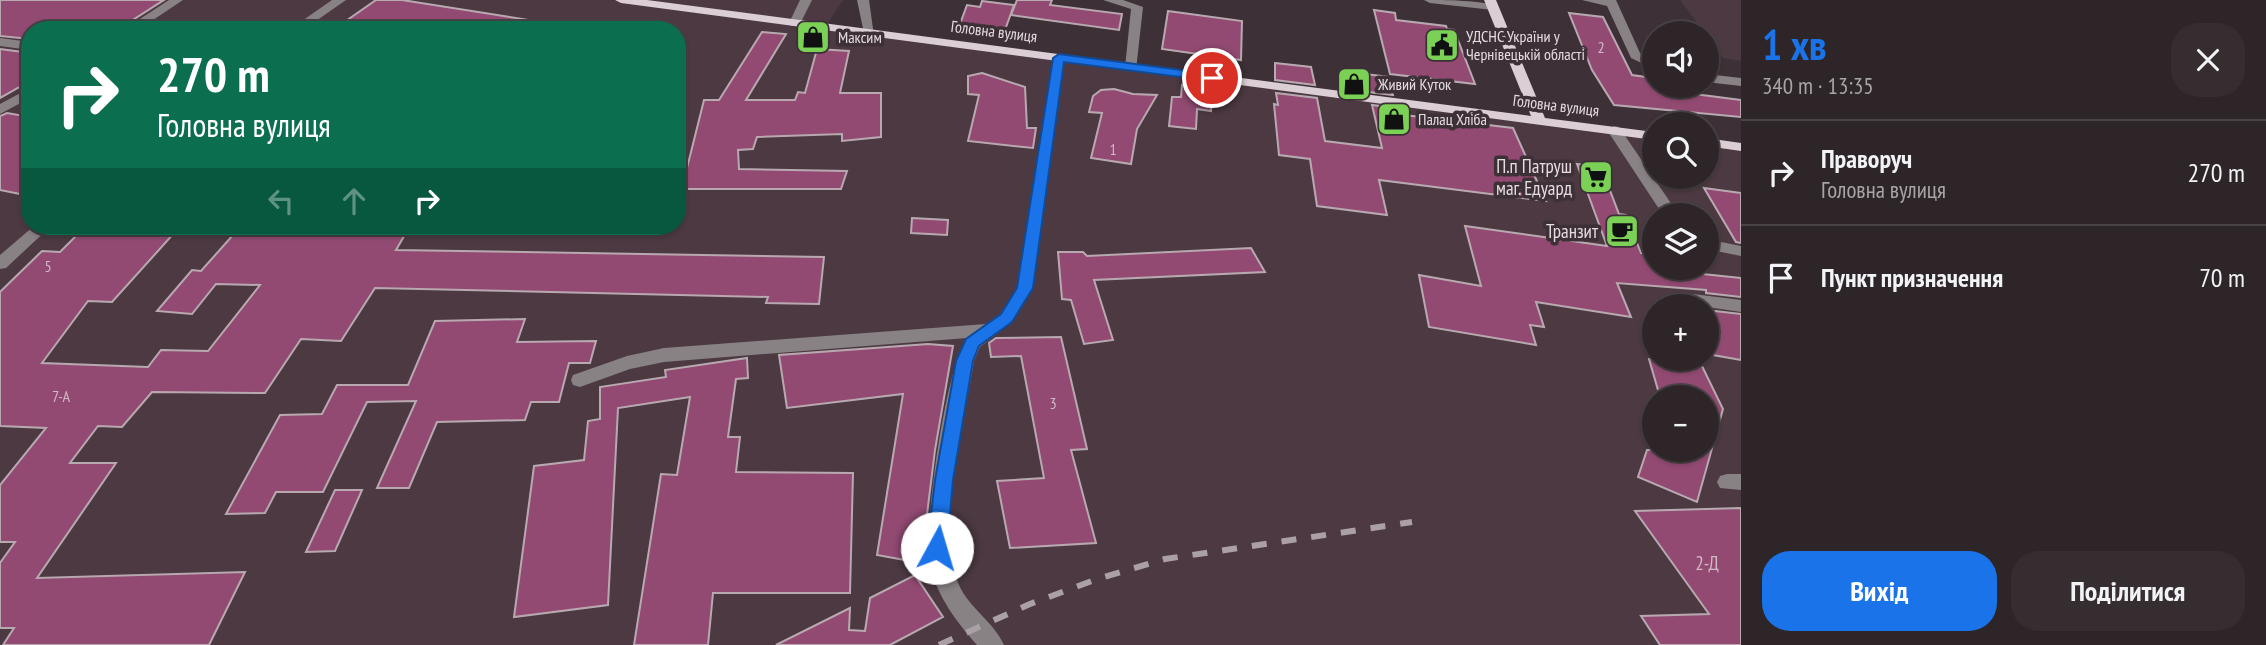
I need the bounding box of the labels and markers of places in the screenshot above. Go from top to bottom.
shop icon: Максим [794,18,832,56]
public building icon: УДСНС України у Чернівецькій області [1423,26,1461,64]
place label: УДСНС України у Чернівецькій області [1466,26,1585,64]
place label: Максим [838,27,882,47]
pin [1182,48,1242,108]
shop icon: Живий Куток [1335,65,1373,103]
place label: Живий Куток [1377,74,1452,94]
shop icon: Палац Хліба [1375,100,1413,138]
place label: Палац Хліба [1418,109,1487,129]
place label: П.п Патруш маг. Едуард [1496,154,1573,200]
supermarket icon: П.п Патруш маг. Едуард [1577,158,1615,196]
cafe icon: Транзит [1603,212,1641,250]
place label: Транзит [1546,219,1599,243]

